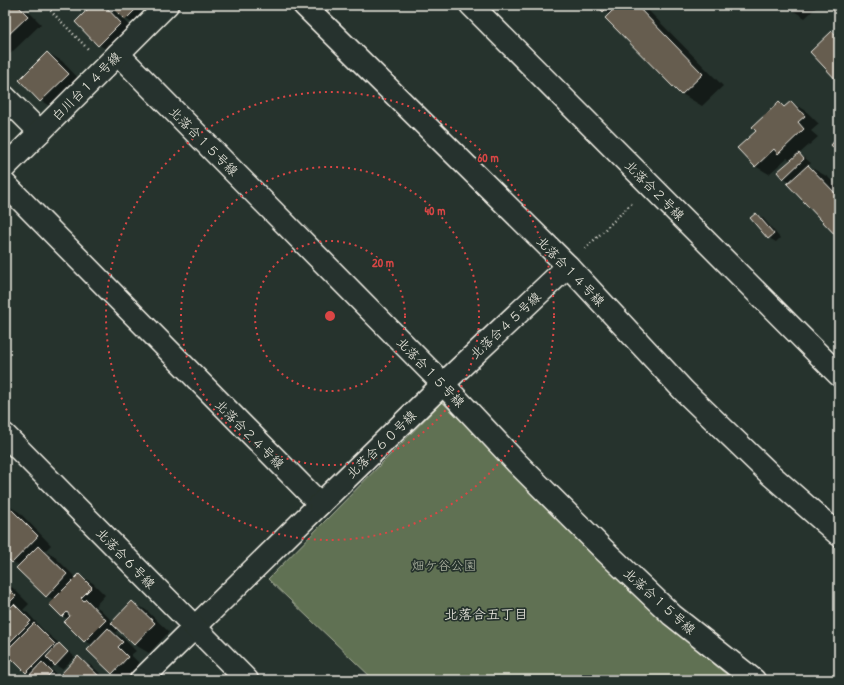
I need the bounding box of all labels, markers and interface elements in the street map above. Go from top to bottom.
street label: 白川台１４号線 [47,47,125,125]
street label: 北落合１５号線 [165,102,243,180]
text: 60 m [477,149,499,166]
street label: 北落合２号線 [621,156,690,225]
text: 40 m [425,202,445,219]
street label: 北落合１４号線 [533,232,610,311]
text: 20 m [372,254,394,271]
street label: 北落合４５号線 [466,287,545,363]
centre of rings [323,309,337,323]
street label: 北落合１５号線 [393,333,470,412]
street label: 北落合２４号線 [211,395,289,473]
street label: 北落合６０号線 [342,405,421,482]
street label: 北落合６号線 [92,524,160,593]
park label: 畑ケ谷公園 [411,556,477,574]
street label: 北落合１５号線 [620,564,701,639]
district label: 北落合五丁目 [444,604,528,623]

